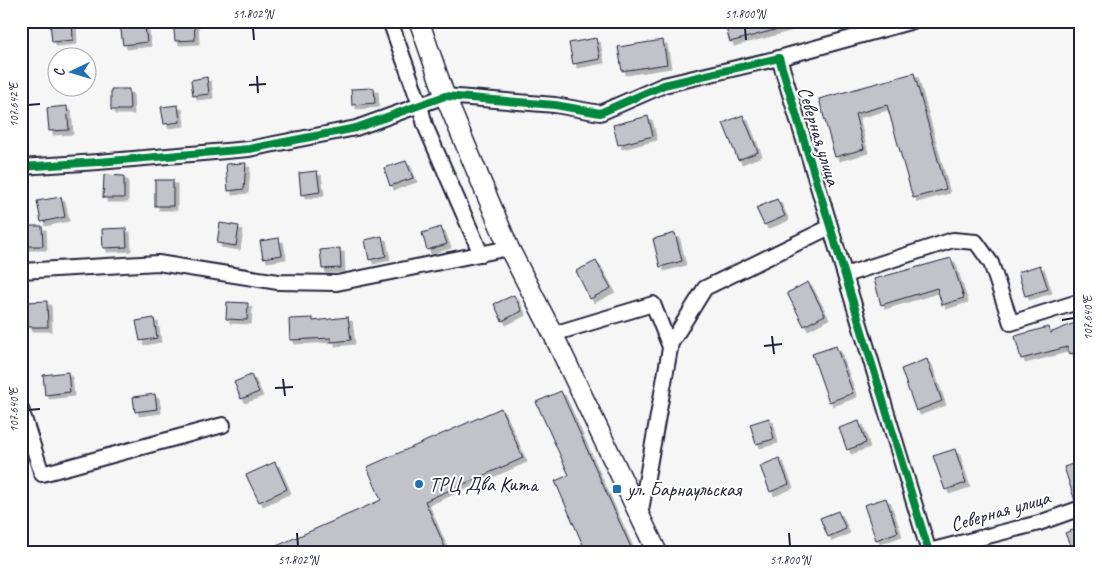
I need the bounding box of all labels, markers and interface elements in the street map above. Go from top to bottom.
text: 51.802°N [233,6,275,22]
text: 51.800°N [725,6,767,22]
north arrow [48,48,98,98]
text: С [51,67,68,77]
text: 107.642°E [6,81,22,127]
street label: Северная улица [792,83,846,190]
text: 107.640°E [1080,294,1096,340]
text: 107.640°E [6,386,22,432]
place label: ТРЦ Два Кита [429,472,539,497]
place label: ул. Барнаульская [626,477,743,502]
marker: ТРЦ Два Кита [413,478,425,490]
marker: ул. Барнаульская [611,483,623,495]
street label: Северная улица [947,485,1054,537]
text: 51.802°N [278,552,320,568]
text: 51.800°N [770,552,812,568]

